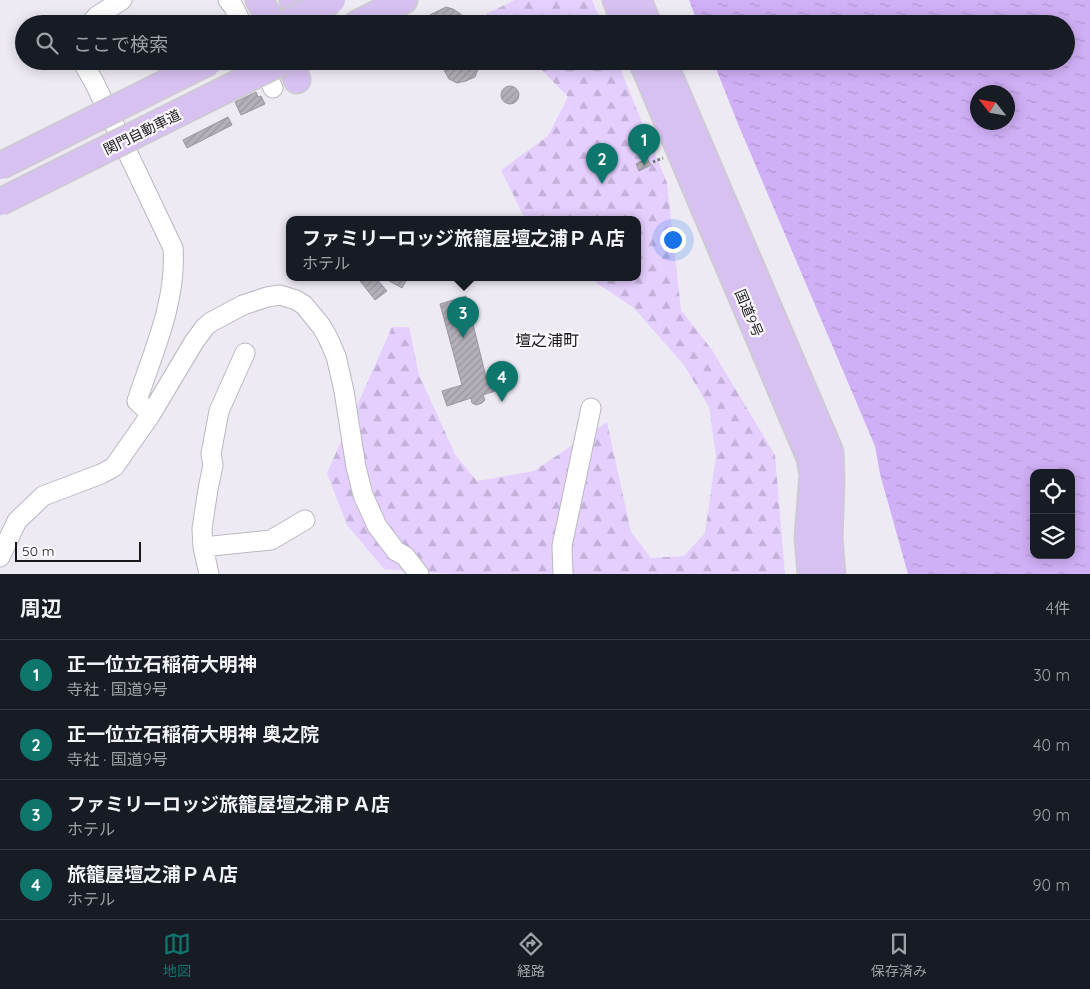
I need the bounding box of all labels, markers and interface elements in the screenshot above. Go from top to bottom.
search box [15,15,1075,70]
icon: search [33,29,61,57]
text: ここで検索 [73,32,168,56]
north arrow [970,85,1015,130]
street label: 関門自動車道 [100,105,184,159]
pin: 1 [628,124,660,165]
pin: 2 [586,143,618,184]
popup [286,216,641,281]
text: ファミリーロッジ旅籠屋壇之浦ＰＡ店 [302,226,625,250]
your location [660,227,686,253]
text: ホテル [302,253,350,273]
street label: 国道9号 [731,287,767,339]
pin: 3 [447,297,479,338]
district label: 壇之浦町 [515,330,579,350]
pin: 4 [486,361,518,402]
map controls [1030,469,1075,559]
button: locate [1030,469,1075,514]
button: layers [1030,514,1075,559]
scale bar [15,539,141,562]
text: 50 m [22,542,55,560]
text: 周辺 [20,595,62,621]
text: 4件 [1046,598,1070,618]
text: 正一位立石稲荷大明神 [67,652,257,676]
text: 1 [33,665,39,685]
text: 30 m [1033,665,1070,685]
text: 寺社 · 国道9号 [67,679,168,699]
text: 正一位立石稲荷大明神 奥之院 [67,722,319,746]
text: 2 [31,735,41,755]
text: 40 m [1033,735,1070,755]
text: 寺社 · 国道9号 [67,749,168,769]
text: ファミリーロッジ旅籠屋壇之浦ＰＡ店 [67,792,390,816]
text: 3 [32,805,40,825]
text: 90 m [1033,805,1070,825]
text: ホテル [67,819,115,839]
text: 旅籠屋壇之浦ＰＡ店 [67,862,238,886]
text: 4 [31,875,41,895]
text: 90 m [1033,875,1070,895]
text: ホテル [67,889,115,909]
tab: 地図 [163,930,191,980]
tab: 経路 [517,930,545,980]
tab: 保存済み [871,930,927,980]

